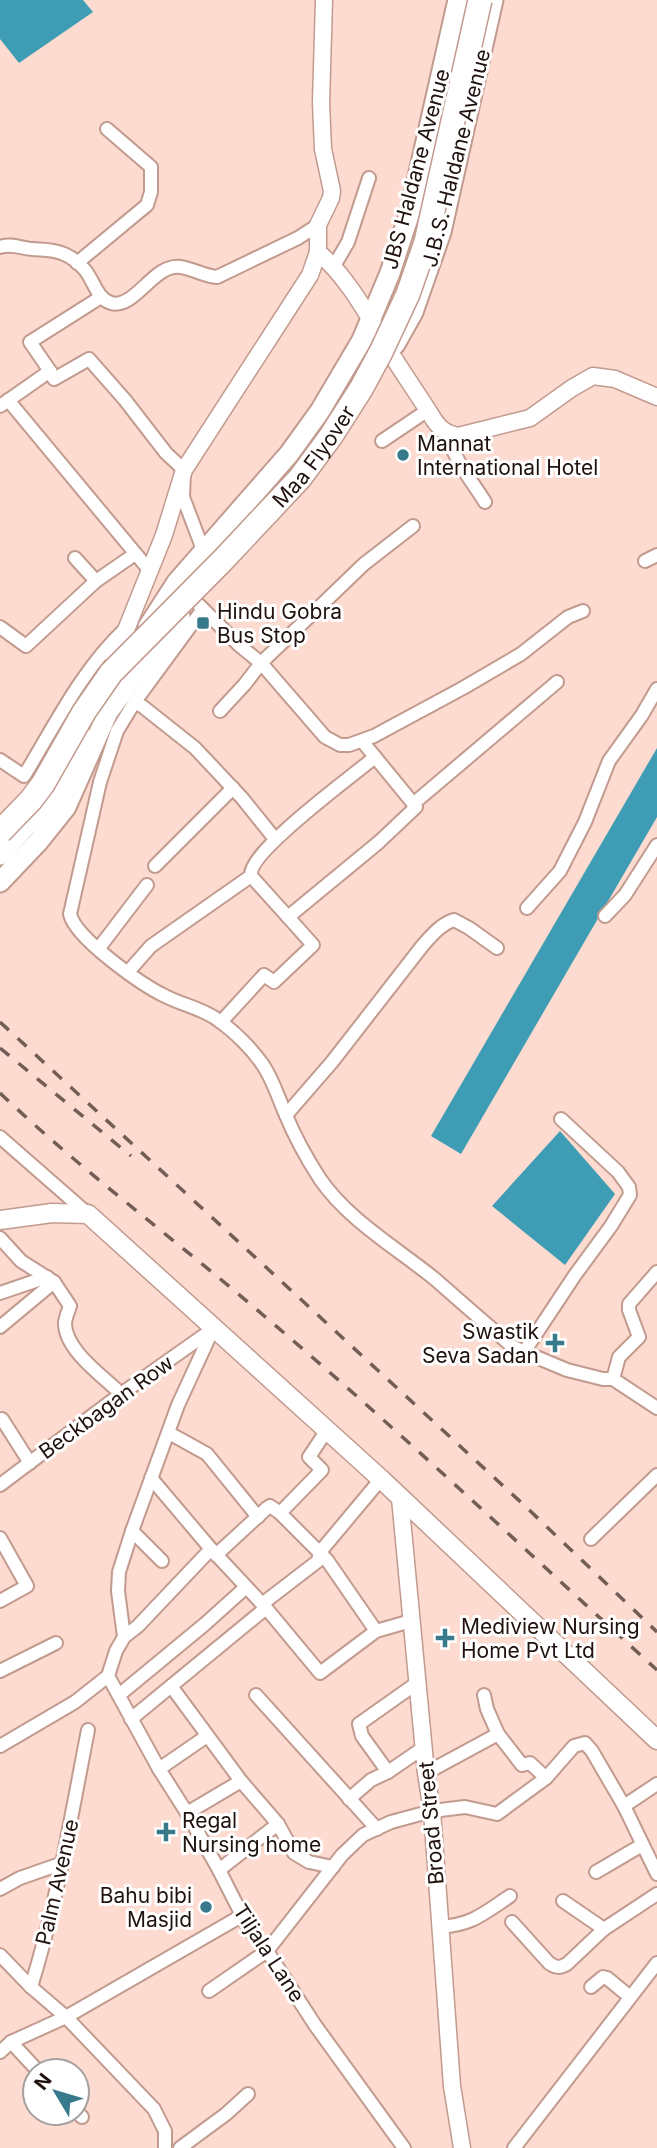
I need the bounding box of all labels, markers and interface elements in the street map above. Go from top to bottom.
street label: J.B.S. Haldane Avenue [417,46,495,270]
street label: JBS Haldane Avenue [377,66,455,272]
street label: Maa Flyover [267,401,360,512]
place label: Mannat International Hotel [417,431,598,480]
marker: Mannat International Hotel [395,447,411,463]
place label: Hindu Gobra Bus Stop [217,599,342,648]
marker: Hindu Gobra Bus Stop [195,615,211,631]
place label: Swastik Seva Sadan [422,1319,539,1368]
marker: Swastik Seva Sadan [545,1333,565,1353]
street label: Beckbagan Row [34,1350,178,1464]
place label: Mediview Nursing Home Pvt Ltd [461,1614,640,1663]
marker: Mediview Nursing Home Pvt Ltd [435,1628,455,1648]
street label: Broad Street [413,1760,449,1886]
place label: Regal Nursing home [182,1808,321,1857]
street label: Palm Avenue [30,1817,84,1947]
marker: Regal Nursing home [156,1822,176,1842]
place label: Bahu bibi Masjid [100,1883,192,1932]
marker: Bahu bibi Masjid [198,1899,214,1915]
street label: Tiljala Lane [228,1899,310,2007]
north arrow [21,2057,91,2127]
text: N [29,2069,57,2095]

